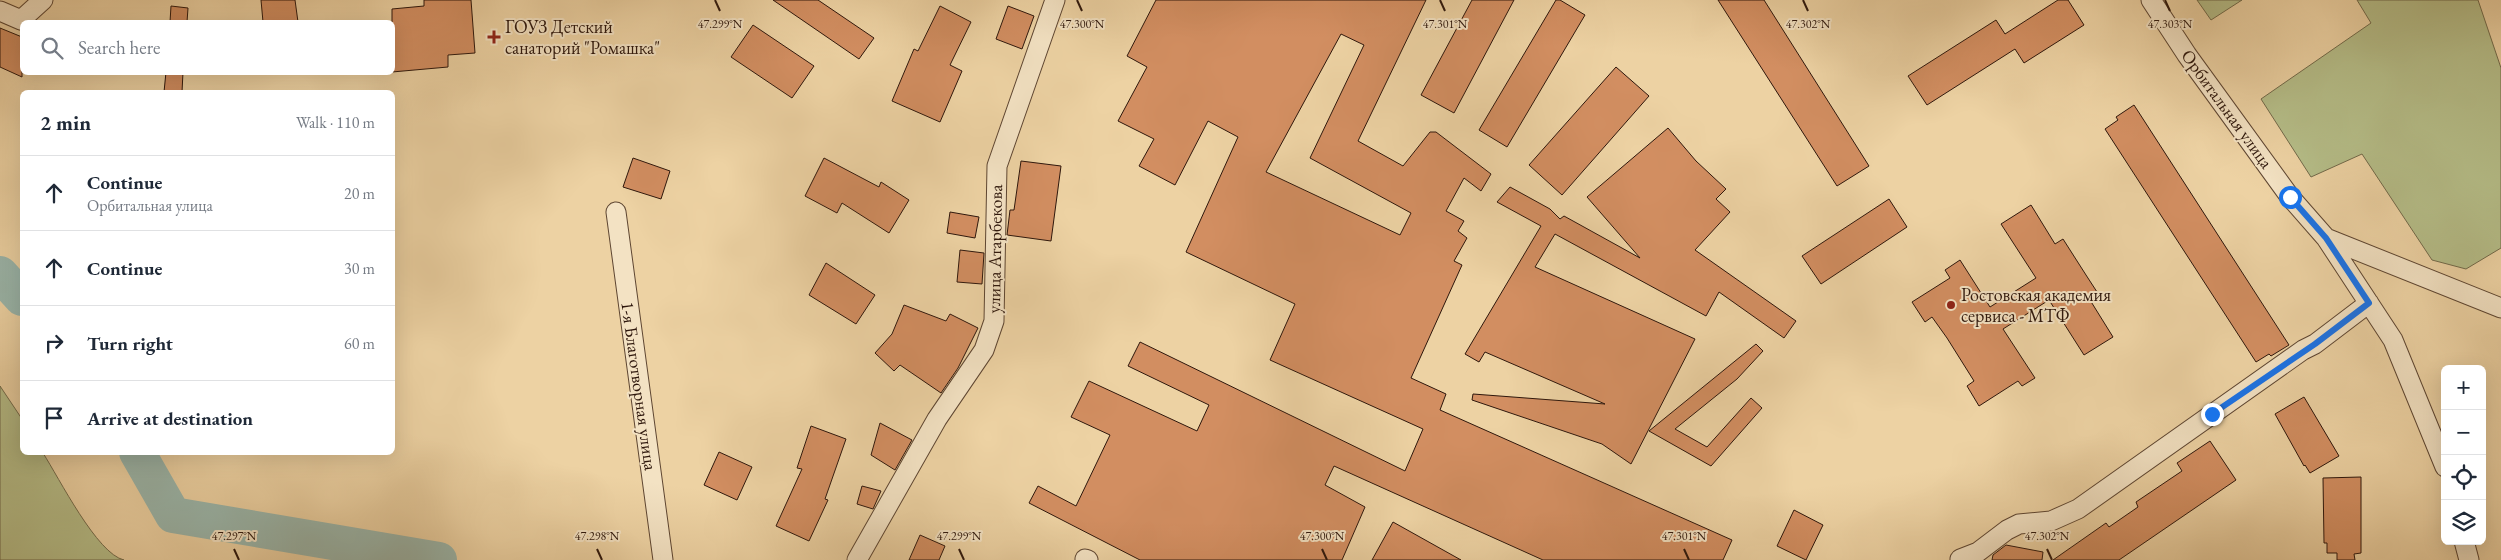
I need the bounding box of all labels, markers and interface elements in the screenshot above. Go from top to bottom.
place label: ГОУЗ Детский санаторий "Ромашка" [505,15,660,59]
text: 47.299°N [698,16,743,32]
text: 47.300°N [1060,16,1105,32]
text: 47.301°N [1423,16,1468,32]
text: 47.302°N [1786,16,1831,32]
text: 47.303°N [2148,16,2193,32]
search box [20,20,395,75]
marker: ГОУЗ Детский санаторий "Ромашка" [487,30,501,44]
icon: search [38,34,66,62]
text: Search here [78,35,160,60]
street label: Орбитальная улица [2176,45,2279,173]
text: 2 min [40,109,91,136]
text: Walk · 110 m [296,112,375,133]
text: Continue [87,170,162,195]
icon: ahead [40,179,68,207]
text: 20 m [344,183,375,204]
street label: улица Атарбекова [982,184,1007,314]
route start [2279,186,2302,209]
text: Орбитальная улица [87,195,213,216]
icon: ahead [40,254,68,282]
text: Continue [87,256,162,281]
text: 30 m [344,258,375,279]
place label: Ростовская академия сервиса - МТФ [1961,283,2111,327]
marker: Ростовская академия сервиса - МТФ [1945,299,1957,311]
street label: 1-я Благотворная улица [616,300,663,473]
icon: right [40,329,68,357]
text: Turn right [87,331,173,356]
text: 60 m [344,333,375,354]
map controls [2441,365,2486,545]
button: + [2441,365,2486,410]
route end [2201,403,2224,426]
icon: arrive [40,404,68,432]
text: Arrive at destination [87,406,253,431]
button: − [2441,410,2486,455]
button: locate [2441,455,2486,500]
button: layers [2441,500,2486,545]
text: 47.297°N [212,528,257,544]
text: 47.298°N [575,528,620,544]
text: 47.299°N [937,528,982,544]
text: 47.300°N [1300,528,1345,544]
text: 47.301°N [1662,528,1707,544]
text: 47.302°N [2025,528,2070,544]

